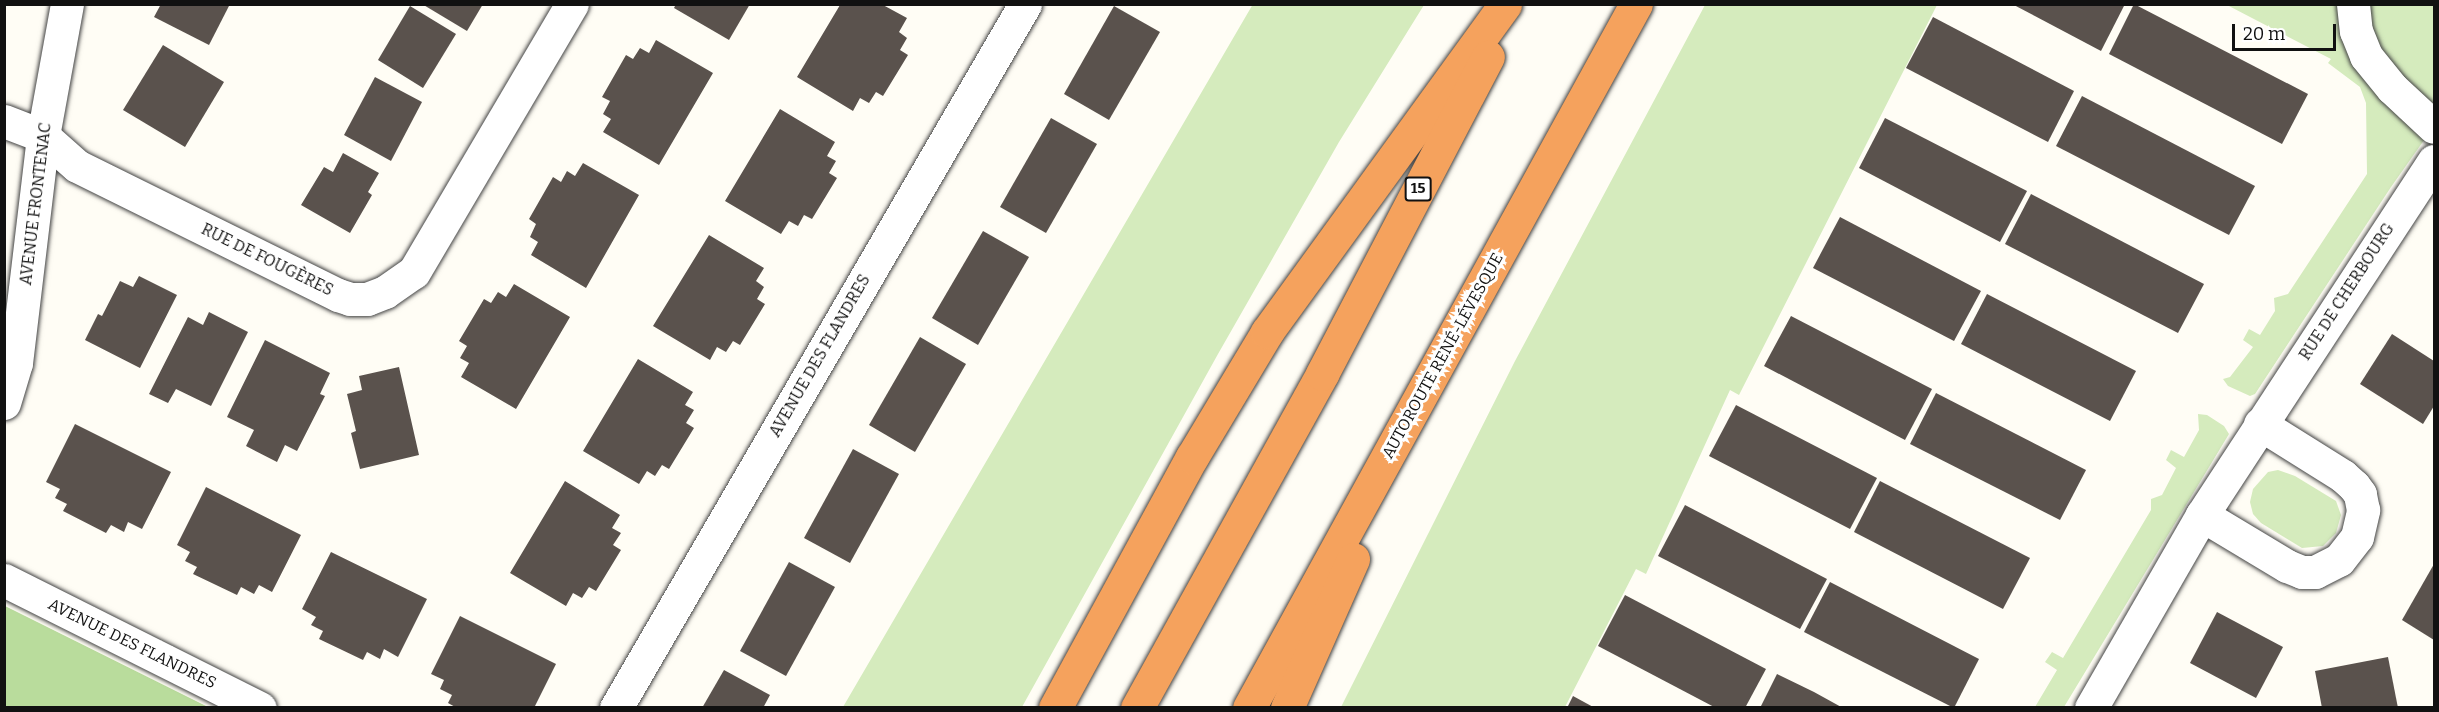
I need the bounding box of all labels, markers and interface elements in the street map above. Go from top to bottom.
scale bar [2235,12,2338,50]
text: 20 m [2243,23,2285,45]
street label: AVENUE FRONTENAC [17,122,55,286]
road number: 15 [1404,177,1432,201]
street label: RUE DE FOUGÈRES [198,220,336,300]
street label: RUE DE CHERBOURG [2296,220,2398,364]
street label: AUTOROUTE RENÉ-LÉVESQUE [1378,250,1508,462]
street label: AVENUE DES FLANDRES [766,271,874,441]
street label: AVENUE DES FLANDRES [45,595,219,693]

